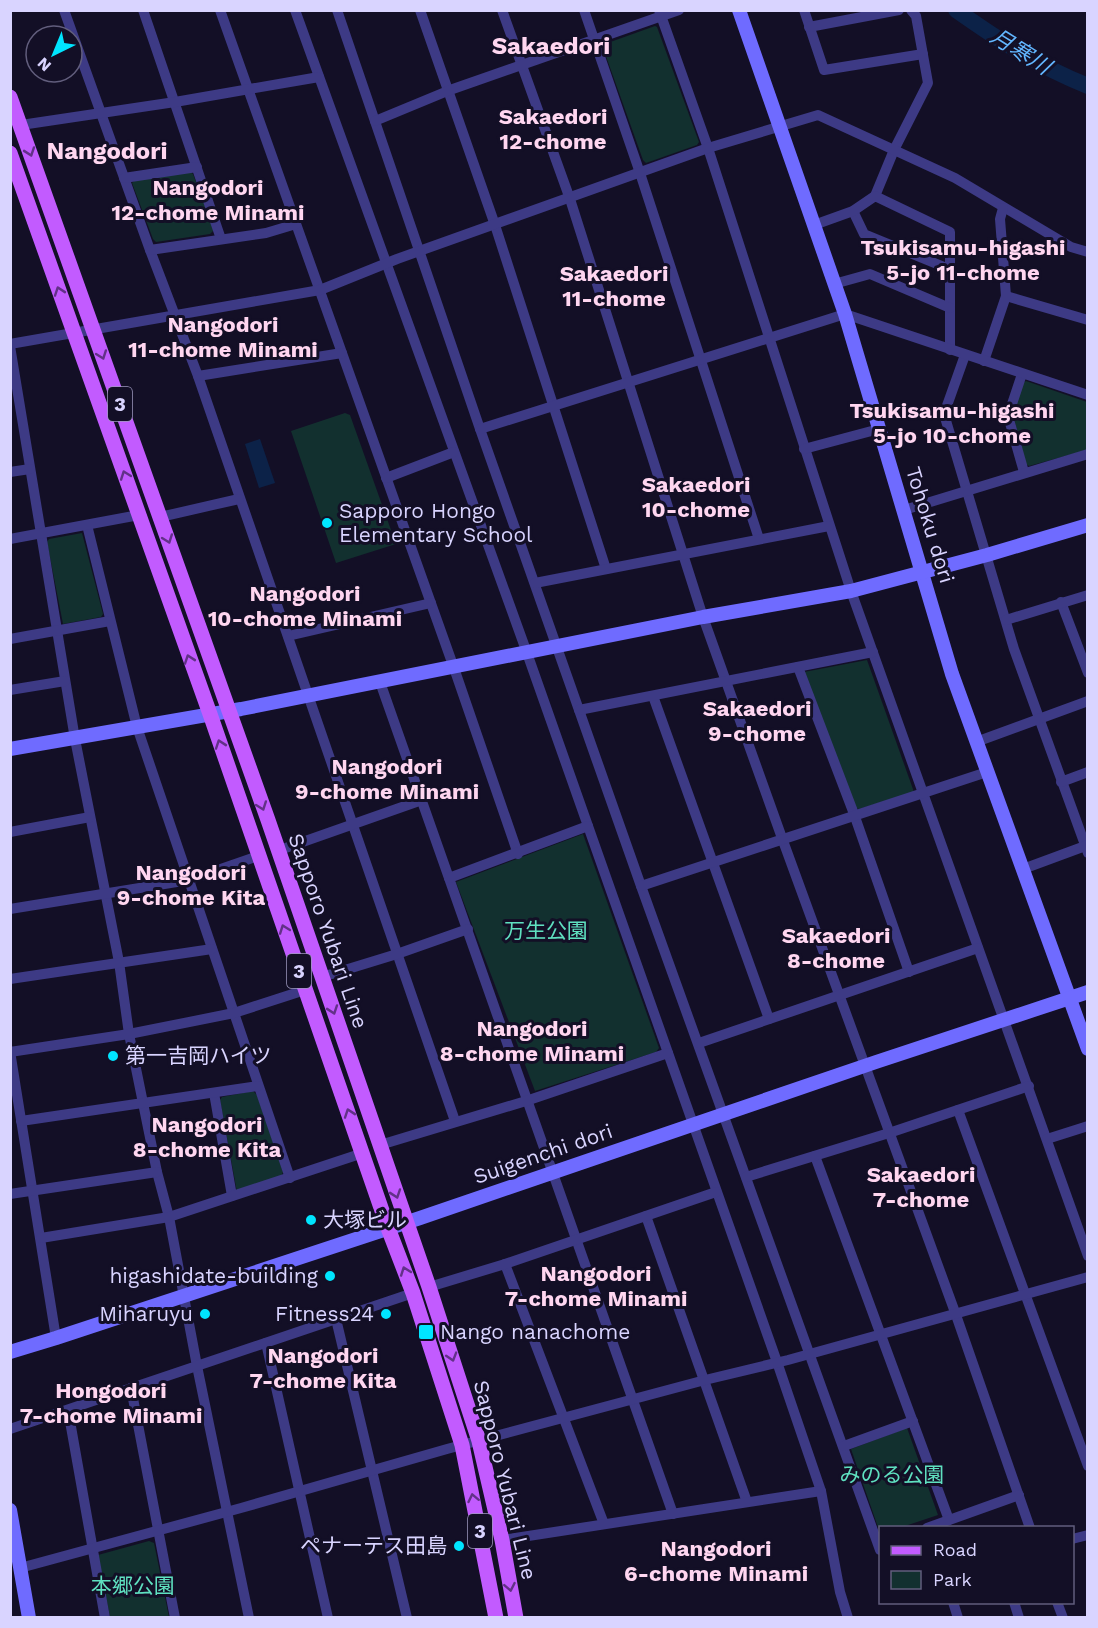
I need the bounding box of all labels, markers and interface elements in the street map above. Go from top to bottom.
water label: 月寒川 [986,23,1057,81]
north arrow [24,24,84,84]
district label: Sakaedori [492,32,610,60]
text: N [33,54,55,76]
district label: Sakaedori 12-chome [499,104,607,154]
district label: Nangodori [46,137,168,165]
one-way arrow [23,146,36,157]
district label: Nangodori 12-chome Minami [112,175,304,225]
district label: Tsukisamu-higashi 5-jo 11-chome [860,235,1066,285]
district label: Sakaedori 11-chome [560,261,668,311]
one-way arrow [53,286,66,297]
district label: Nangodori 11-chome Minami [128,312,318,362]
one-way arrow [95,349,108,360]
road number: 3 [108,387,132,421]
district label: Tsukisamu-higashi 5-jo 10-chome [849,398,1055,448]
street label: Tohoku dori [901,464,960,586]
one-way arrow [119,470,132,481]
district label: Sakaedori 10-chome [642,472,750,522]
place label: Sapporo Hongo Elementary School [339,498,533,547]
marker: Sapporo Hongo Elementary School [320,516,334,530]
one-way arrow [160,533,173,544]
district label: Nangodori 10-chome Minami [208,581,402,631]
one-way arrow [184,654,197,665]
district label: Sakaedori 9-chome [703,696,811,746]
one-way arrow [215,739,228,750]
district label: Nangodori 9-chome Minami [295,754,479,804]
one-way arrow [255,800,268,811]
street label: Sapporo Yubari Line [283,830,374,1032]
district label: Nangodori 9-chome Kita [117,860,265,910]
park label: 万生公園 [504,918,588,943]
district label: Sakaedori 8-chome [782,923,890,973]
one-way arrow [278,924,291,935]
road number: 3 [287,954,311,988]
one-way arrow [326,1004,339,1015]
district label: Nangodori 8-chome Minami [440,1016,624,1066]
place label: 第一吉岡ハイツ [125,1043,272,1068]
marker: 第一吉岡ハイツ [106,1049,120,1063]
one-way arrow [343,1108,356,1119]
district label: Nangodori 8-chome Kita [133,1112,282,1162]
street label: Suigenchi dori [470,1118,616,1189]
district label: Sakaedori 7-chome [867,1162,975,1212]
one-way arrow [389,1188,402,1199]
place label: 大塚ビル [323,1207,407,1232]
marker: 大塚ビル [304,1213,318,1227]
district label: Nangodori 7-chome Minami [505,1261,687,1311]
place label: higashidate-building [109,1263,319,1288]
one-way arrow [400,1267,412,1278]
marker: higashidate-building [323,1269,337,1283]
place label: Miharuyu [99,1301,193,1326]
place label: Fitness24 [275,1301,374,1326]
marker: Miharuyu [198,1307,212,1321]
marker: Fitness24 [379,1307,393,1321]
place label: Nango nanachome [440,1319,630,1344]
marker: Nango nanachome [417,1323,435,1341]
district label: Nangodori 7-chome Kita [250,1343,397,1393]
one-way arrow [445,1351,458,1362]
district label: Hongodori 7-chome Minami [20,1378,202,1428]
street label: Sapporo Yubari Line [469,1378,542,1582]
park label: みのる公園 [840,1462,945,1487]
one-way arrow [467,1493,480,1503]
road number: 3 [468,1514,492,1548]
legend [879,1526,1074,1604]
place label: ペナーテス田島 [300,1533,447,1558]
district label: Nangodori 6-chome Minami [624,1536,808,1586]
marker: ペナーテス田島 [452,1539,466,1553]
text: Road [933,1539,977,1560]
text: Park [933,1569,972,1590]
park label: 本郷公園 [91,1573,175,1598]
one-way arrow [503,1581,516,1591]

